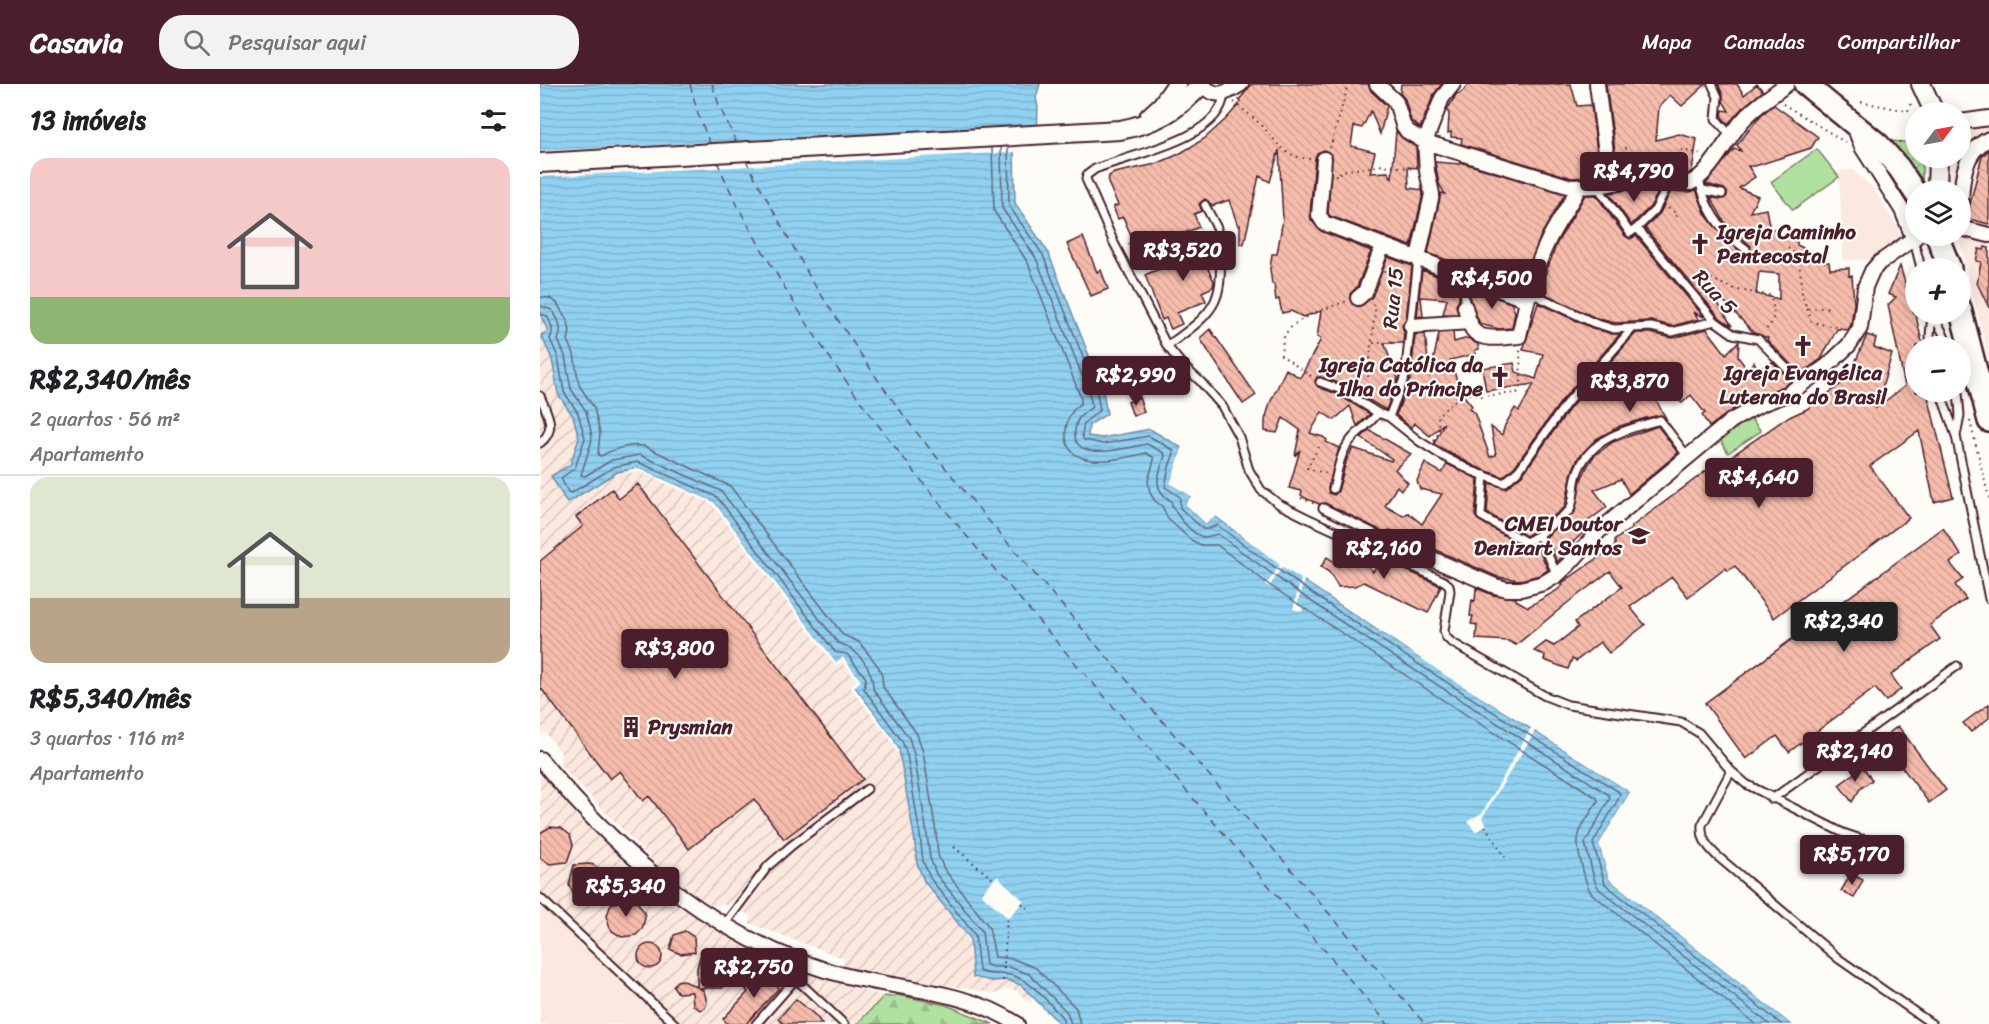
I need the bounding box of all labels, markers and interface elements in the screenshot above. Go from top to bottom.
search box [159,15,579,69]
text: Casavia [30,18,123,67]
text: Pesquisar aqui [228,23,366,62]
text: Mapa [1642,23,1691,61]
text: Camadas [1724,23,1805,61]
text: Compartilhar [1838,23,1959,61]
icon: search [180,26,213,59]
text: 13 imóveis [30,97,146,143]
north arrow [1905,102,1971,168]
map controls [1905,102,1971,402]
icon: filters [477,104,510,137]
pin: R$4,790 [1579,152,1689,203]
text: R$4,790 [1594,154,1674,189]
button: layers [1905,180,1971,246]
icon: home [216,197,324,305]
place label: Igreja Caminho Pentecostal [1716,213,1856,275]
pin: R$3,520 [1128,231,1238,282]
church icon: Igreja Caminho Pentecostal [1688,232,1712,256]
text: R$3,520 [1144,233,1222,268]
button: + [1905,258,1971,324]
pin: R$4,500 [1437,259,1547,310]
street label: Rua 5 [1683,260,1747,324]
text: R$4,500 [1452,261,1532,296]
street label: Rua 15 [1371,265,1415,331]
church icon: Igreja Evangélica Luterana do Brasil [1791,334,1815,358]
button: − [1905,336,1971,402]
place label: Igreja Católica da Ilha do Príncipe [1318,346,1483,408]
place label: Igreja Evangélica Luterana do Brasil [1719,354,1888,416]
text: R$2,340/mês [30,356,190,402]
pin: R$2,990 [1081,356,1191,407]
text: R$2,990 [1096,358,1176,393]
pin: R$3,870 [1575,362,1685,413]
text: R$3,870 [1591,364,1669,399]
church icon: Igreja Católica da Ilha do Príncipe [1488,365,1512,389]
text: 2 quartos · 56 m² [30,402,180,437]
text: Apartamento [30,437,144,472]
pin: R$4,640 [1704,458,1814,509]
text: R$4,640 [1719,460,1799,495]
place label: CMEI Doutor Denizart Santos [1474,505,1624,567]
icon: home [216,516,324,624]
school or university icon: CMEI Doutor Denizart Santos [1627,524,1651,548]
pin: R$2,160 [1329,529,1439,580]
text: R$2,160 [1346,531,1422,566]
pin: R$2,340 [1789,602,1899,653]
text: R$2,340 [1805,604,1883,639]
pin: R$3,800 [620,629,730,680]
text: R$3,800 [635,631,715,666]
text: R$5,340/mês [30,675,191,721]
place label: Prysmian [648,708,733,746]
building icon: Prysmian [619,715,643,739]
text: 3 quartos · 116 m² [30,721,185,756]
pin: R$2,140 [1800,732,1910,783]
text: R$2,140 [1817,734,1893,769]
text: Apartamento [30,756,144,791]
pin: R$5,170 [1797,835,1907,886]
text: R$5,170 [1814,837,1890,872]
pin: R$5,340 [571,867,681,918]
text: R$5,340 [586,869,666,904]
pin: R$2,750 [699,948,809,999]
text: R$2,750 [715,950,793,985]

